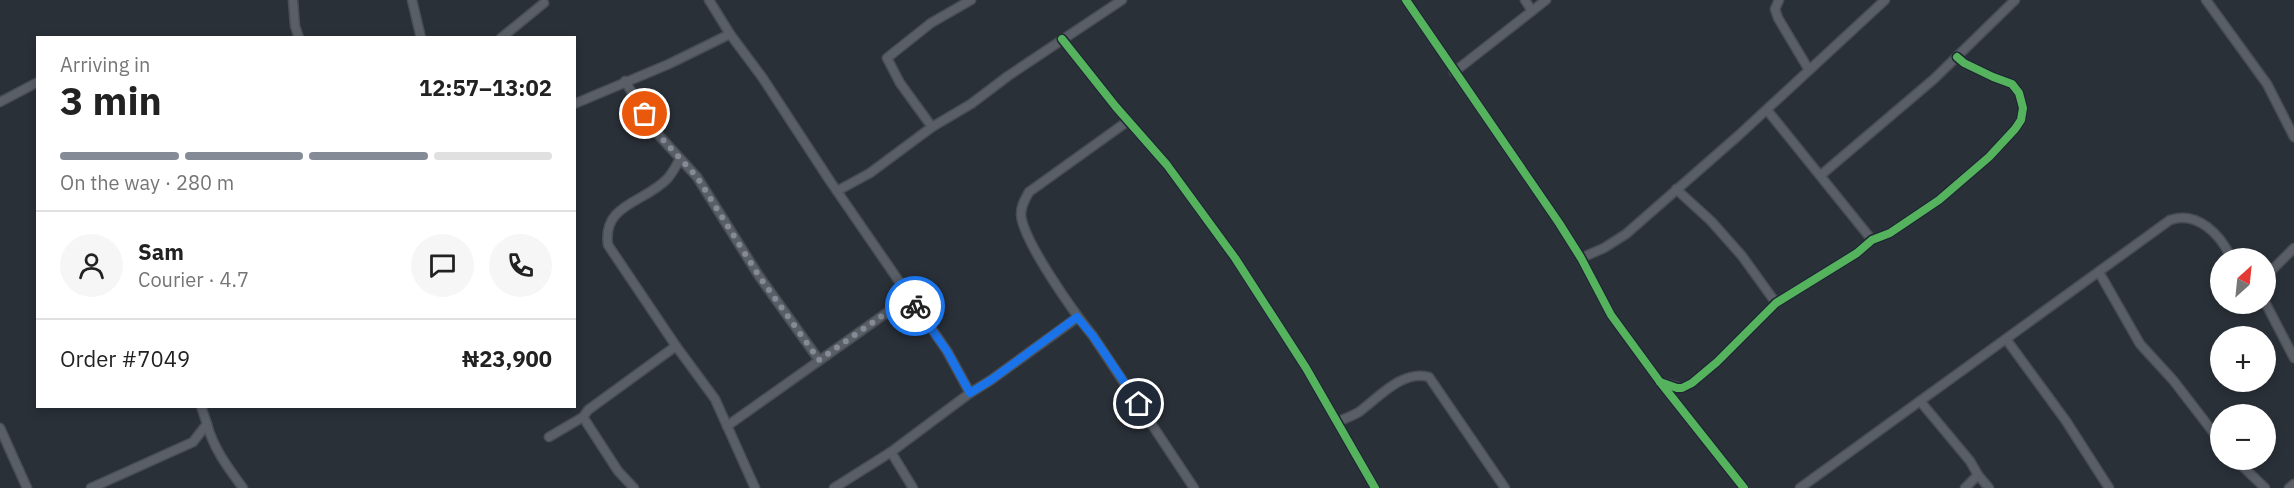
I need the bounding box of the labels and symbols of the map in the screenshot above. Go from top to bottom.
pin [619,88,670,139]
north arrow [2210,248,2276,314]
courier [885,276,945,336]
pin [1113,378,1164,429]

